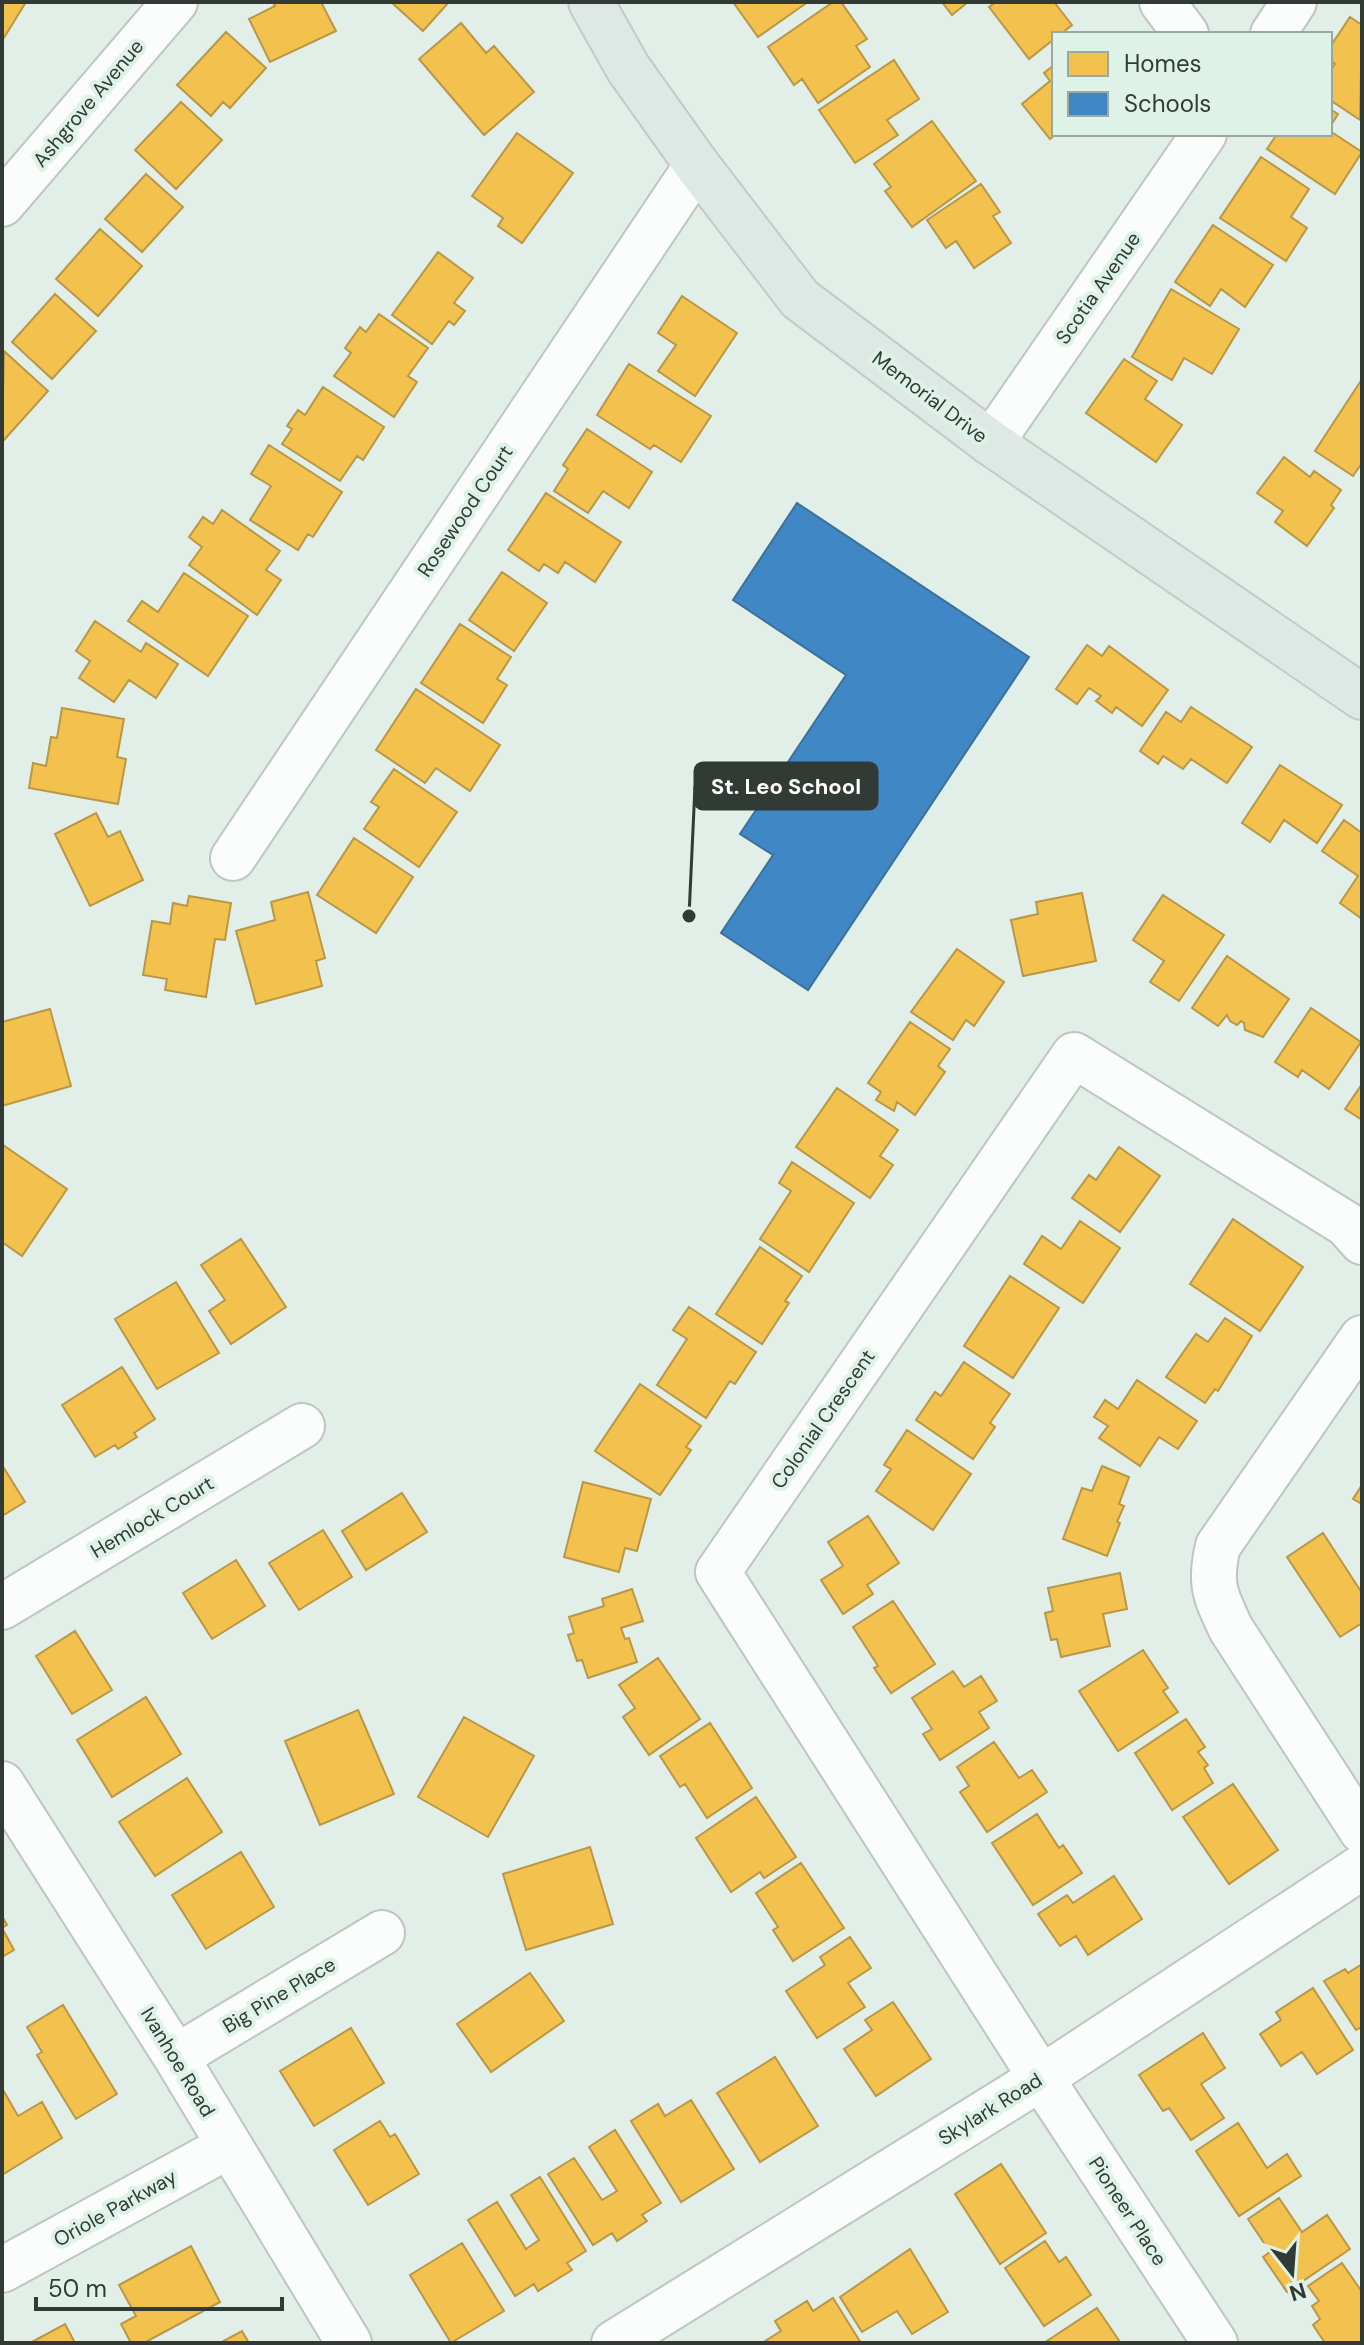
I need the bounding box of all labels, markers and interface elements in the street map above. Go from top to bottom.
legend [1052,32,1332,136]
street label: Ashgrove Avenue [27,34,149,172]
text: Homes [1124,48,1202,79]
text: Schools [1124,88,1211,119]
street label: Scotia Avenue [1050,227,1146,349]
street label: Memorial Drive [867,345,993,449]
street label: Rosewood Court [411,440,519,582]
callout: St. Leo School [695,763,877,809]
text: St. Leo School [711,772,861,801]
street label: Colonial Crescent [765,1344,881,1494]
street label: Hemlock Court [86,1470,218,1564]
street label: Big Pine Place [218,1951,340,2039]
street label: Ivanhoe Road [135,2002,221,2122]
street label: Skylark Road [933,2067,1047,2151]
street label: Pioneer Place [1083,2152,1173,2270]
street label: Oriole Parkway [49,2163,181,2253]
north arrow [1252,2233,1332,2313]
scale bar [36,2261,282,2311]
text: 50 m [48,2273,107,2304]
text: N [1286,2275,1310,2308]

